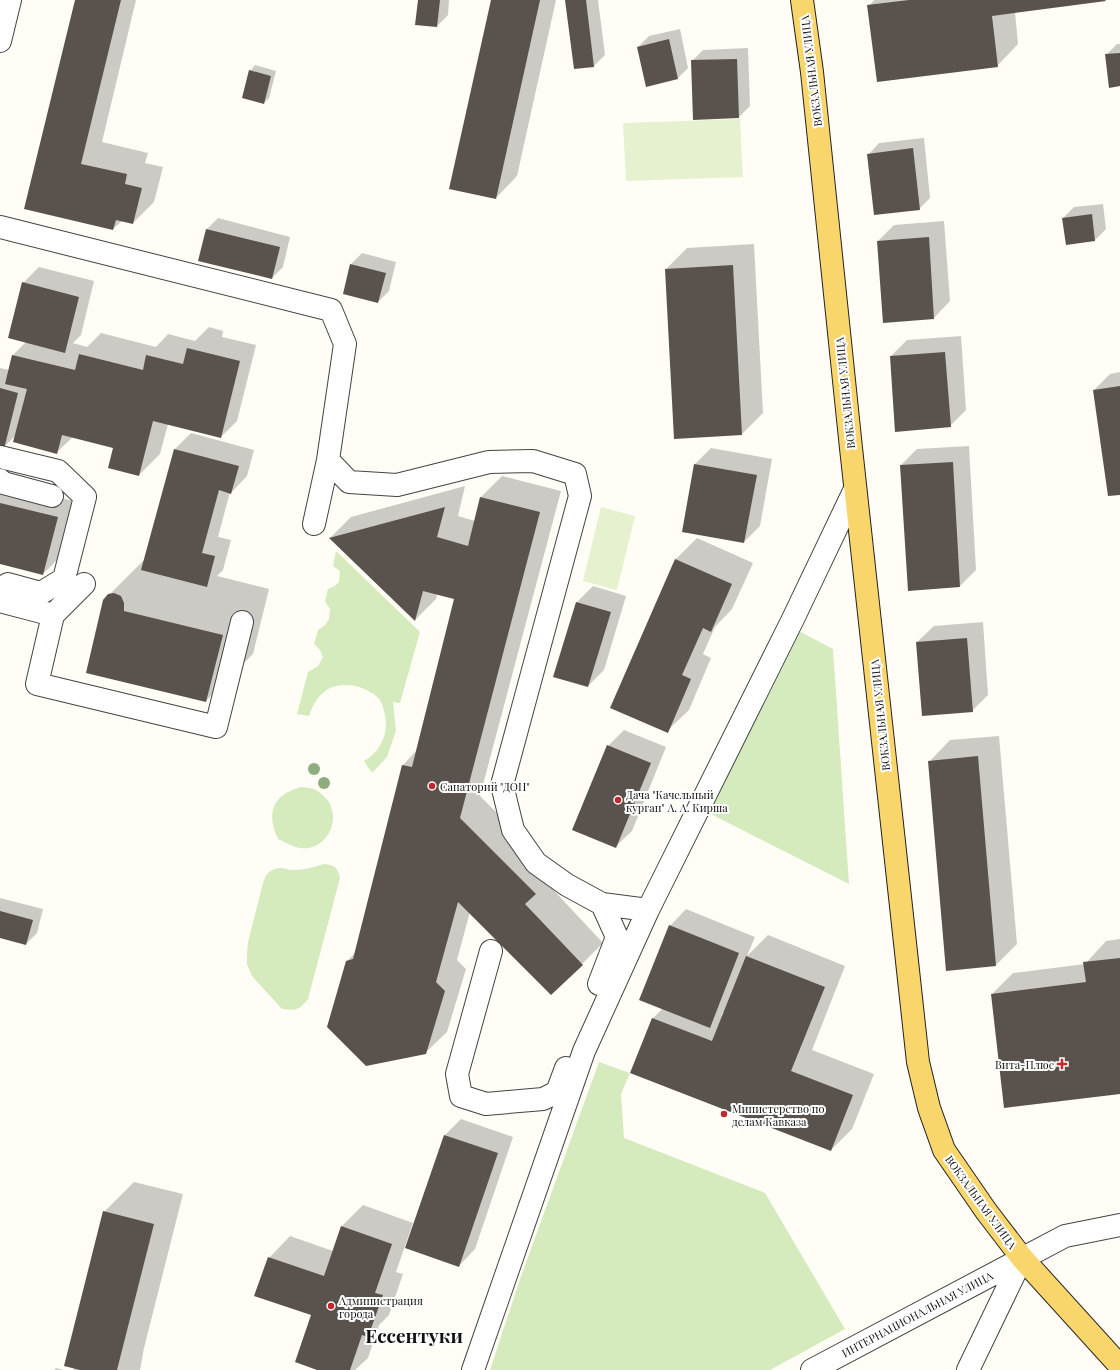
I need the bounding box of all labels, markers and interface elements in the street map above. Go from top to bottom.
street label: ВОКЗАЛЬНАЯ УЛИЦА [797,14,825,128]
street label: ВОКЗАЛЬНАЯ УЛИЦА [832,336,858,450]
street label: ВОКЗАЛЬНАЯ УЛИЦА [867,658,893,772]
place label: Санаторий "ДОН" [440,779,530,794]
marker: Санаторий "ДОН" [427,781,437,791]
place label: Дача "Качельный курган" А. А. Кирша [626,787,728,815]
marker: Дача "Качельный курган" А. А. Кирша [613,795,623,805]
place label: Вита-Плюс [995,1057,1054,1072]
marker: Вита-Плюс [1057,1059,1067,1069]
place label: Министерство по делам Кавказа [732,1101,824,1129]
marker: Министерство по делам Кавказа [719,1109,729,1119]
street label: ВОКЗАЛЬНАЯ УЛИЦА [942,1152,1020,1252]
street label: ИНТЕРНАЦИОНАЛЬНАЯ УЛИЦА [839,1268,995,1360]
place label: Администрация города [338,1293,423,1321]
marker: Администрация города [326,1301,336,1311]
district label: Ессентуки [365,1322,463,1348]

